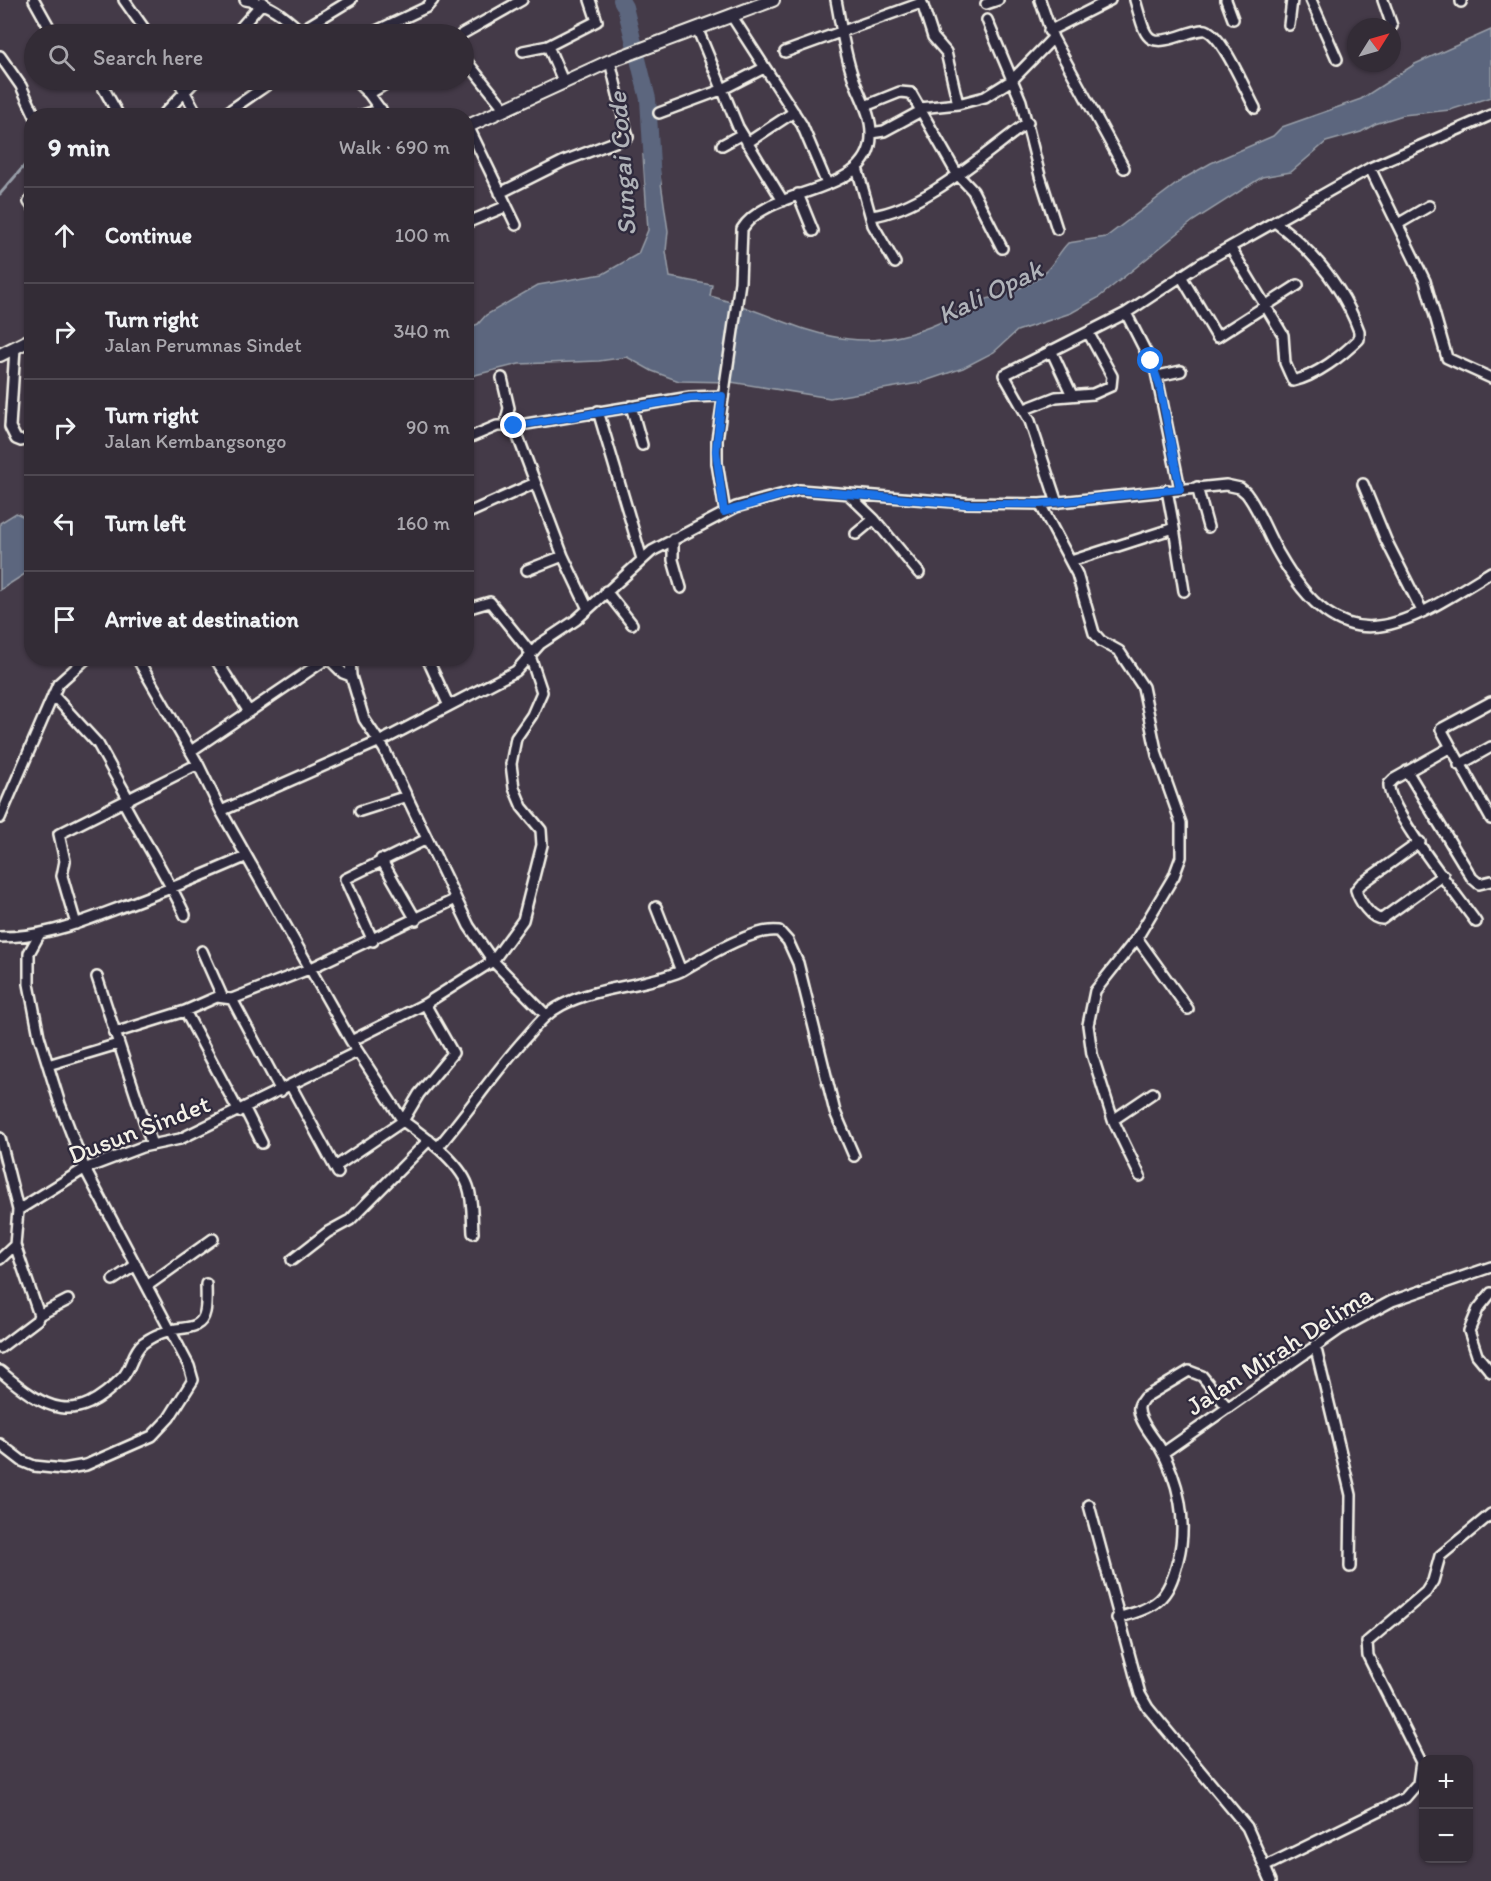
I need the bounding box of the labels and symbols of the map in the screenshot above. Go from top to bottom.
north arrow [1347,18,1401,72]
water label: Sungai Code [600,90,643,237]
water label: Kali Opak [932,251,1050,331]
route start [1137,347,1163,373]
route end [500,412,526,438]
street label: Dusun Sindet [64,1087,215,1171]
street label: Jalan Mirah Delima [1180,1278,1379,1422]

